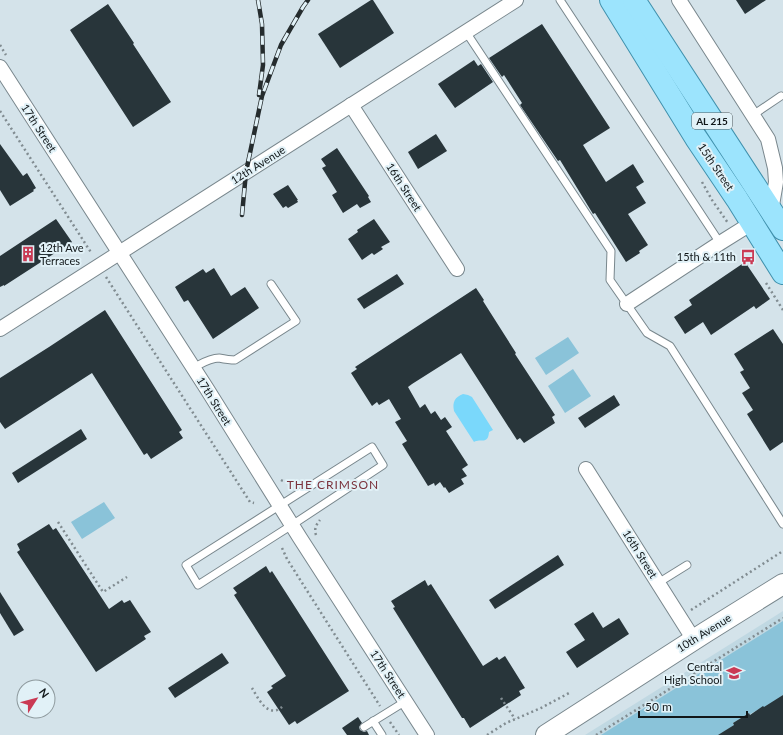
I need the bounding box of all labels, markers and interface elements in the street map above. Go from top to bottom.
street label: 17th Street [19,101,60,154]
road number: AL 215 [692,113,732,129]
street label: 15th Street [696,140,737,193]
street label: 12th Avenue [228,143,288,186]
street label: 16th Street [384,160,425,213]
place label: 12th Ave Terraces [40,241,84,267]
building icon: 12th Ave Terraces [19,245,37,263]
bus stop icon: 15th & 11th [739,248,757,266]
place label: 15th & 11th [677,250,736,263]
street label: 17th Street [194,374,234,427]
district label: THE CRIMSON [287,477,379,492]
street label: 16th Street [620,527,660,580]
street label: 10th Avenue [674,611,734,654]
street label: 17th Street [368,647,409,700]
place label: Central High School [664,660,722,686]
school or university icon: Central High School [725,664,743,682]
north arrow [16,679,56,719]
text: N [37,686,52,700]
scale bar [639,693,747,719]
text: 50 m [645,699,672,714]

